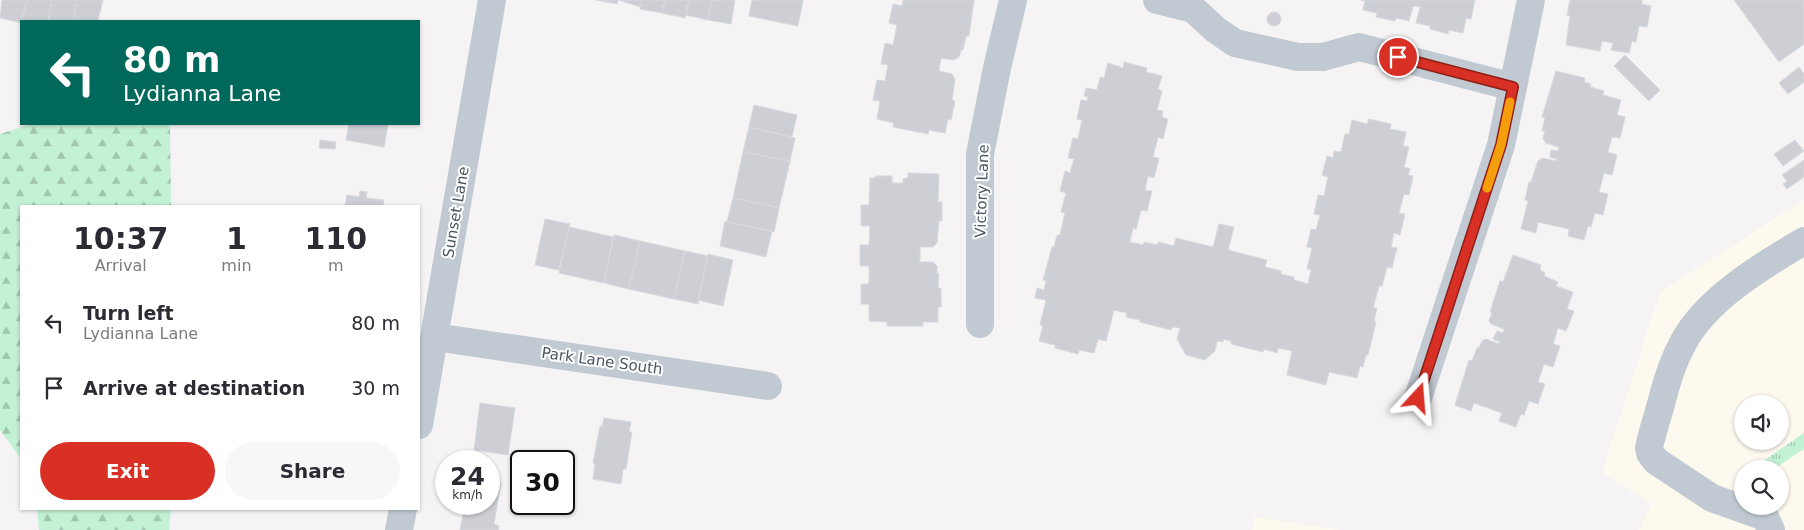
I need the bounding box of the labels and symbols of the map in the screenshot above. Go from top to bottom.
pin [1377,36,1419,78]
street label: Victory Lane [971,144,993,238]
street label: Sunset Lane [439,165,473,259]
street label: Park Lane South [540,344,664,378]
position arrow [1391,371,1443,423]
speed limit sign: 30 [510,450,575,515]

